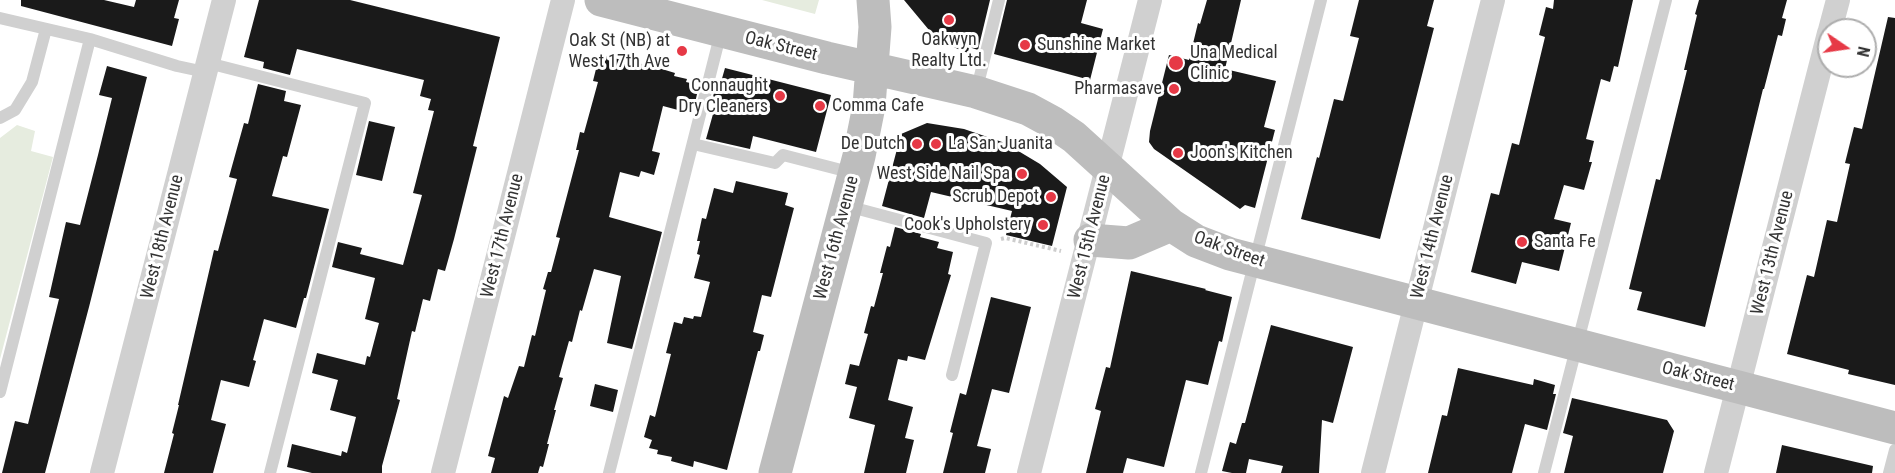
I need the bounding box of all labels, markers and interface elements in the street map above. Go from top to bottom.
marker: Oakwyn Realty Ltd. [942,13,956,27]
north arrow [1817,18,1877,78]
street label: Oak Street [743,28,819,66]
place label: Oakwyn Realty Ltd. [911,29,987,72]
place label: Oak St (NB) at West 17th Ave [569,30,670,72]
place label: Sunshine Market [1037,34,1155,56]
marker: Sunshine Market [1018,38,1032,52]
place label: Una Medical Clinic [1190,42,1278,84]
marker: Oak St (NB) at West 17th Ave [675,44,689,58]
text: N [1853,45,1873,59]
marker: Una Medical Clinic [1167,54,1185,72]
place label: Connaught Dry Cleaners [678,75,768,118]
place label: Pharmasave [1074,78,1162,100]
marker: Pharmasave [1167,82,1181,96]
marker: Connaught Dry Cleaners [773,89,787,103]
place label: Comma Cafe [832,95,924,117]
marker: Comma Cafe [813,99,827,113]
place label: De Dutch [841,133,905,155]
place label: La San Juanita [948,133,1053,155]
marker: De Dutch [910,137,924,151]
marker: La San Juanita [929,137,943,151]
place label: Joon's Kitchen [1190,142,1293,164]
marker: Joon's Kitchen [1171,146,1185,160]
place label: West Side Nail Spa [876,163,1010,185]
marker: West Side Nail Spa [1015,167,1029,181]
street label: West 17th Avenue [477,172,529,300]
street label: West 18th Avenue [137,173,189,301]
street label: West 15th Avenue [1064,173,1116,301]
street label: West 14th Avenue [1407,173,1459,301]
street label: West 16th Avenue [810,174,864,302]
place label: Scrub Depot [952,186,1039,208]
street label: West 13th Avenue [1747,189,1799,317]
marker: Scrub Depot [1044,190,1058,204]
place label: Cook's Upholstery [904,214,1031,236]
marker: Cook's Upholstery [1036,218,1050,232]
street label: Oak Street [1191,227,1267,273]
place label: Santa Fe [1534,231,1596,253]
marker: Santa Fe [1515,235,1529,249]
street label: Oak Street [1660,358,1736,396]

